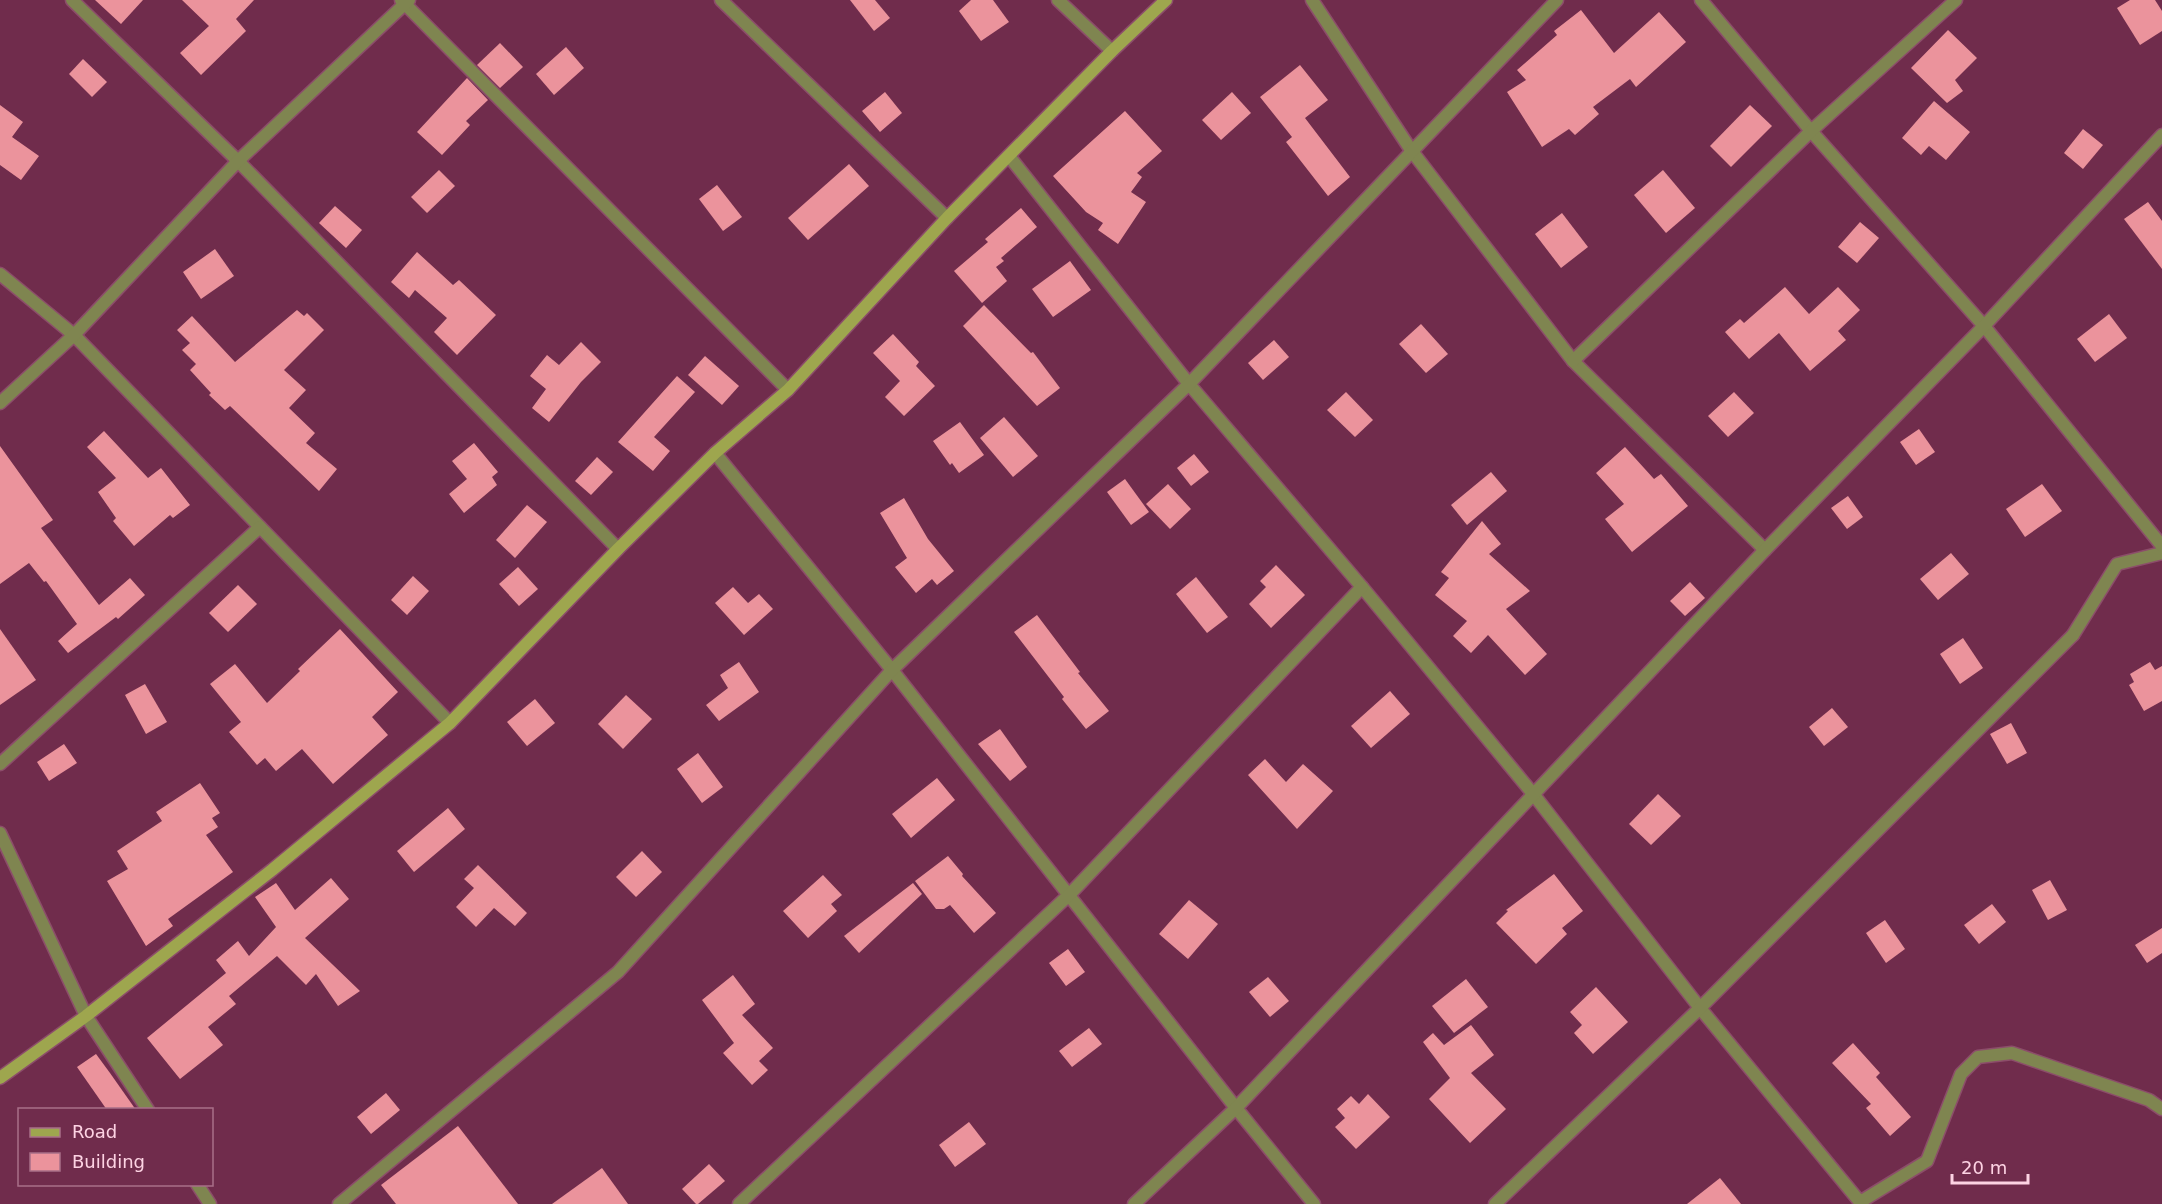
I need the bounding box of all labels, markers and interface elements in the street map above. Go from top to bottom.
legend [18,1108,213,1186]
text: Road [72,1121,117,1142]
scale bar [1952,1147,2028,1185]
text: Building [72,1151,145,1172]
text: 20 m [1961,1157,2007,1178]

